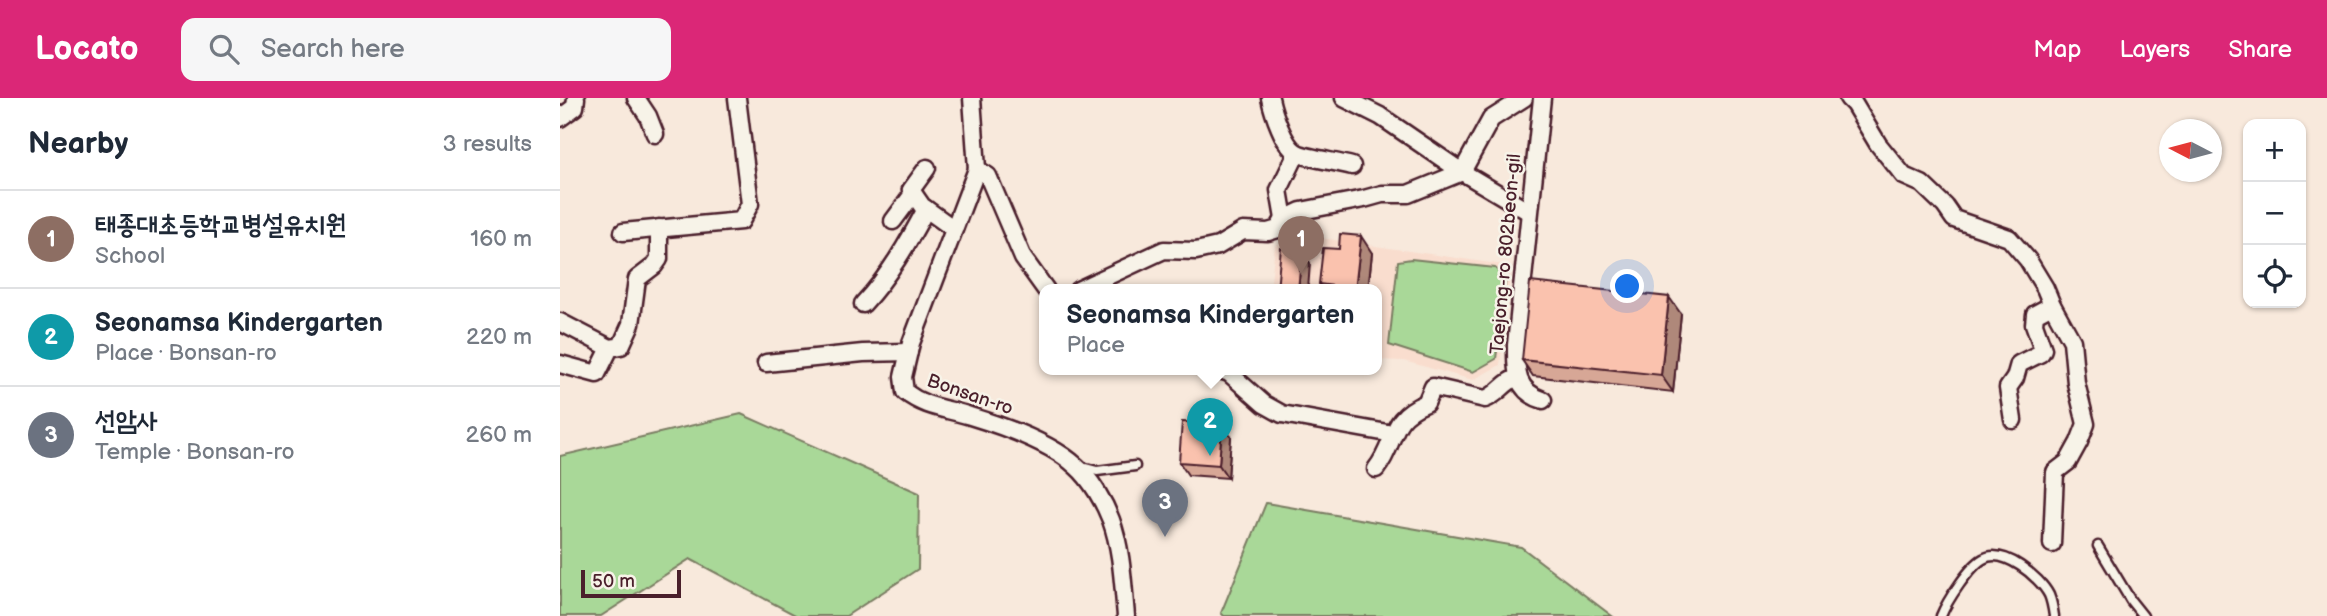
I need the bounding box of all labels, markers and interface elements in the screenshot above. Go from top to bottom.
search box [181,18,671,81]
text: Locato [35,29,139,69]
icon: search [205,30,243,68]
text: Search here [261,34,405,65]
text: Map [2033,35,2081,64]
text: Layers [2119,35,2190,64]
text: Share [2228,35,2292,64]
north arrow [2159,119,2222,182]
map controls [2243,119,2306,308]
button: + [2243,119,2306,182]
text: Nearby [28,126,128,162]
text: 3 results [443,130,532,158]
street label: Taejong-ro 802beon-gil [1486,153,1526,355]
button: − [2243,182,2306,245]
text: 태종대초등학교병설유치원 [95,210,346,241]
pin: 1 [1278,216,1324,274]
text: 1 [46,225,56,253]
text: 160 m [470,225,532,253]
text: School [95,242,165,270]
button: locate [2243,245,2306,308]
your location [1610,269,1644,303]
popup [1039,284,1382,375]
text: Seonamsa Kindergarten [1066,300,1355,331]
text: Seonamsa Kindergarten [95,308,383,339]
text: 2 [44,323,58,351]
text: 220 m [466,323,532,351]
text: Place [1066,331,1125,359]
text: Place · Bonsan-ro [95,339,277,367]
street label: Bonsan-ro [924,370,1016,420]
pin: 2 [1187,398,1233,456]
text: 선암사 [95,406,158,437]
text: 3 [44,421,58,449]
text: 260 m [466,421,532,449]
text: Temple · Bonsan-ro [95,438,295,466]
pin: 3 [1142,479,1188,537]
scale bar [581,567,681,599]
text: 50 m [592,570,635,593]

